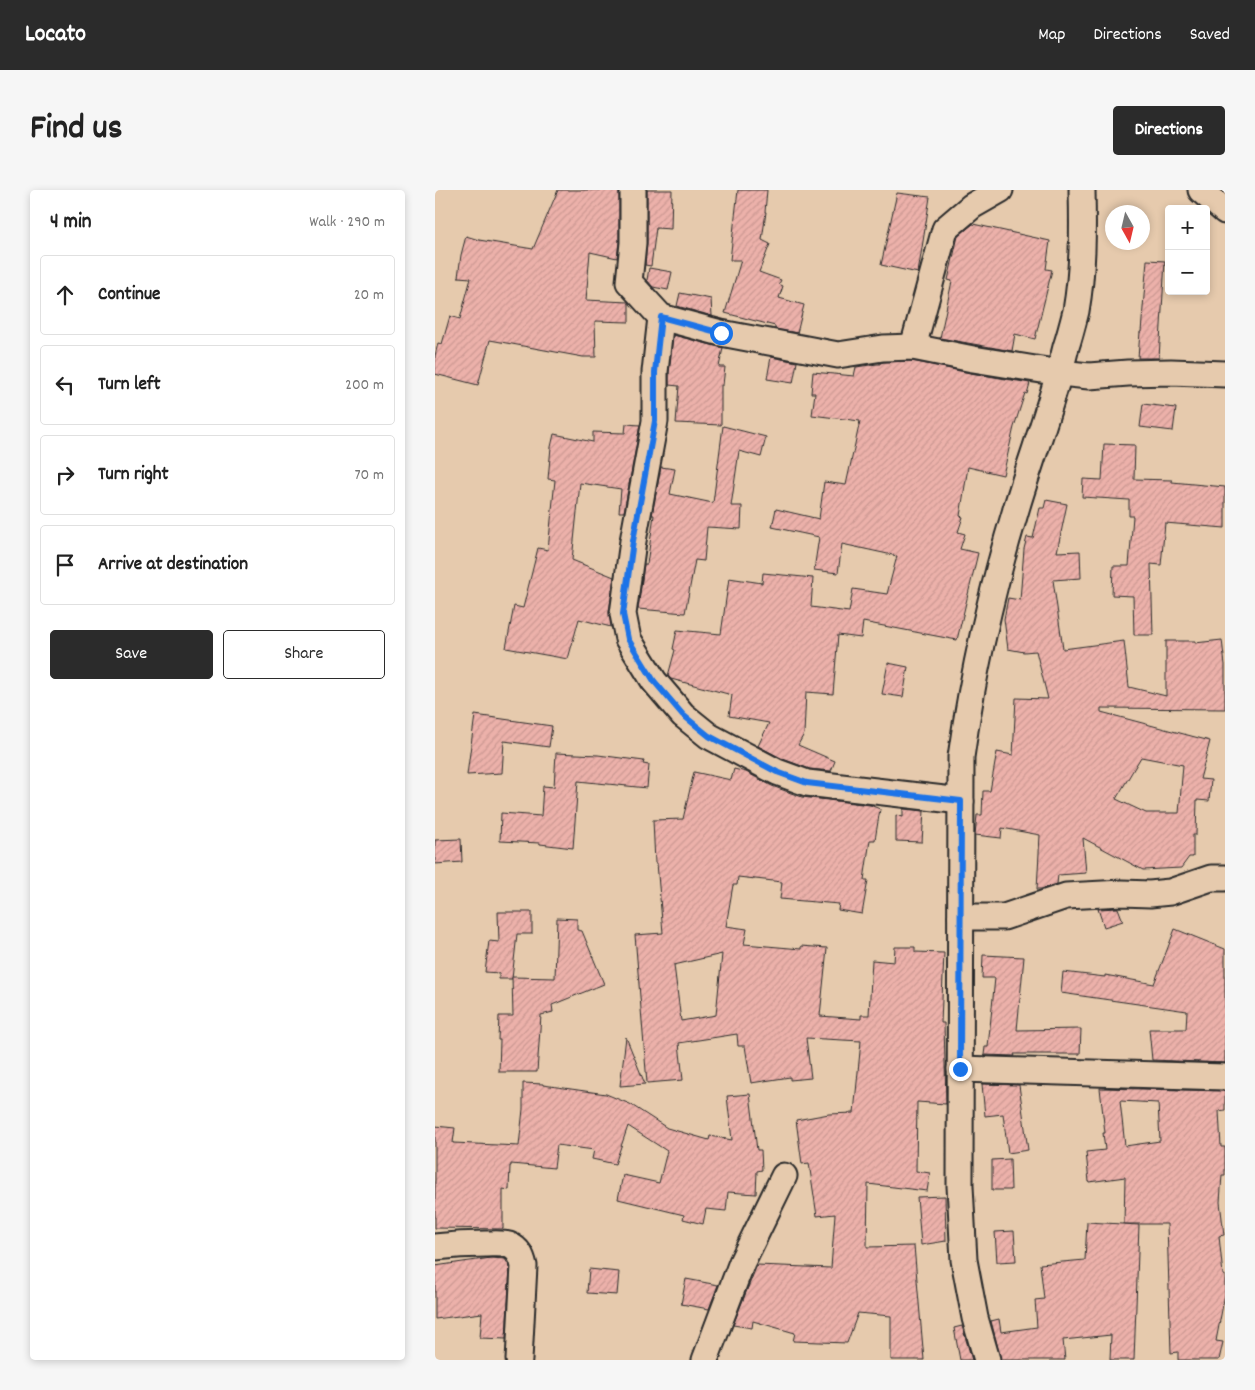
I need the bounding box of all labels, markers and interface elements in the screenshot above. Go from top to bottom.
text: Locato [25,18,86,52]
text: Map [1038,23,1065,48]
text: Directions [1093,23,1162,48]
text: Saved [1190,23,1230,48]
text: Find us [30,105,122,155]
button: Directions [1113,106,1225,155]
north arrow [1105,205,1150,250]
map controls [1165,205,1210,295]
button: + [1165,205,1210,250]
text: 4 min [50,208,92,238]
text: Walk · 290 m [309,211,385,234]
button: − [1165,250,1210,295]
icon: ahead [51,281,79,309]
text: Continue [98,282,160,309]
text: 20 m [354,284,384,307]
route start [710,322,733,345]
icon: left [51,371,79,399]
text: Turn left [98,372,161,399]
text: 200 m [345,374,384,397]
icon: right [51,461,79,489]
text: Turn right [98,462,169,489]
text: 70 m [354,464,384,487]
icon: arrive [51,551,79,579]
text: Arrive at destination [98,552,248,579]
button: Save [50,630,213,679]
button: Share [223,630,385,679]
route end [949,1058,972,1081]

